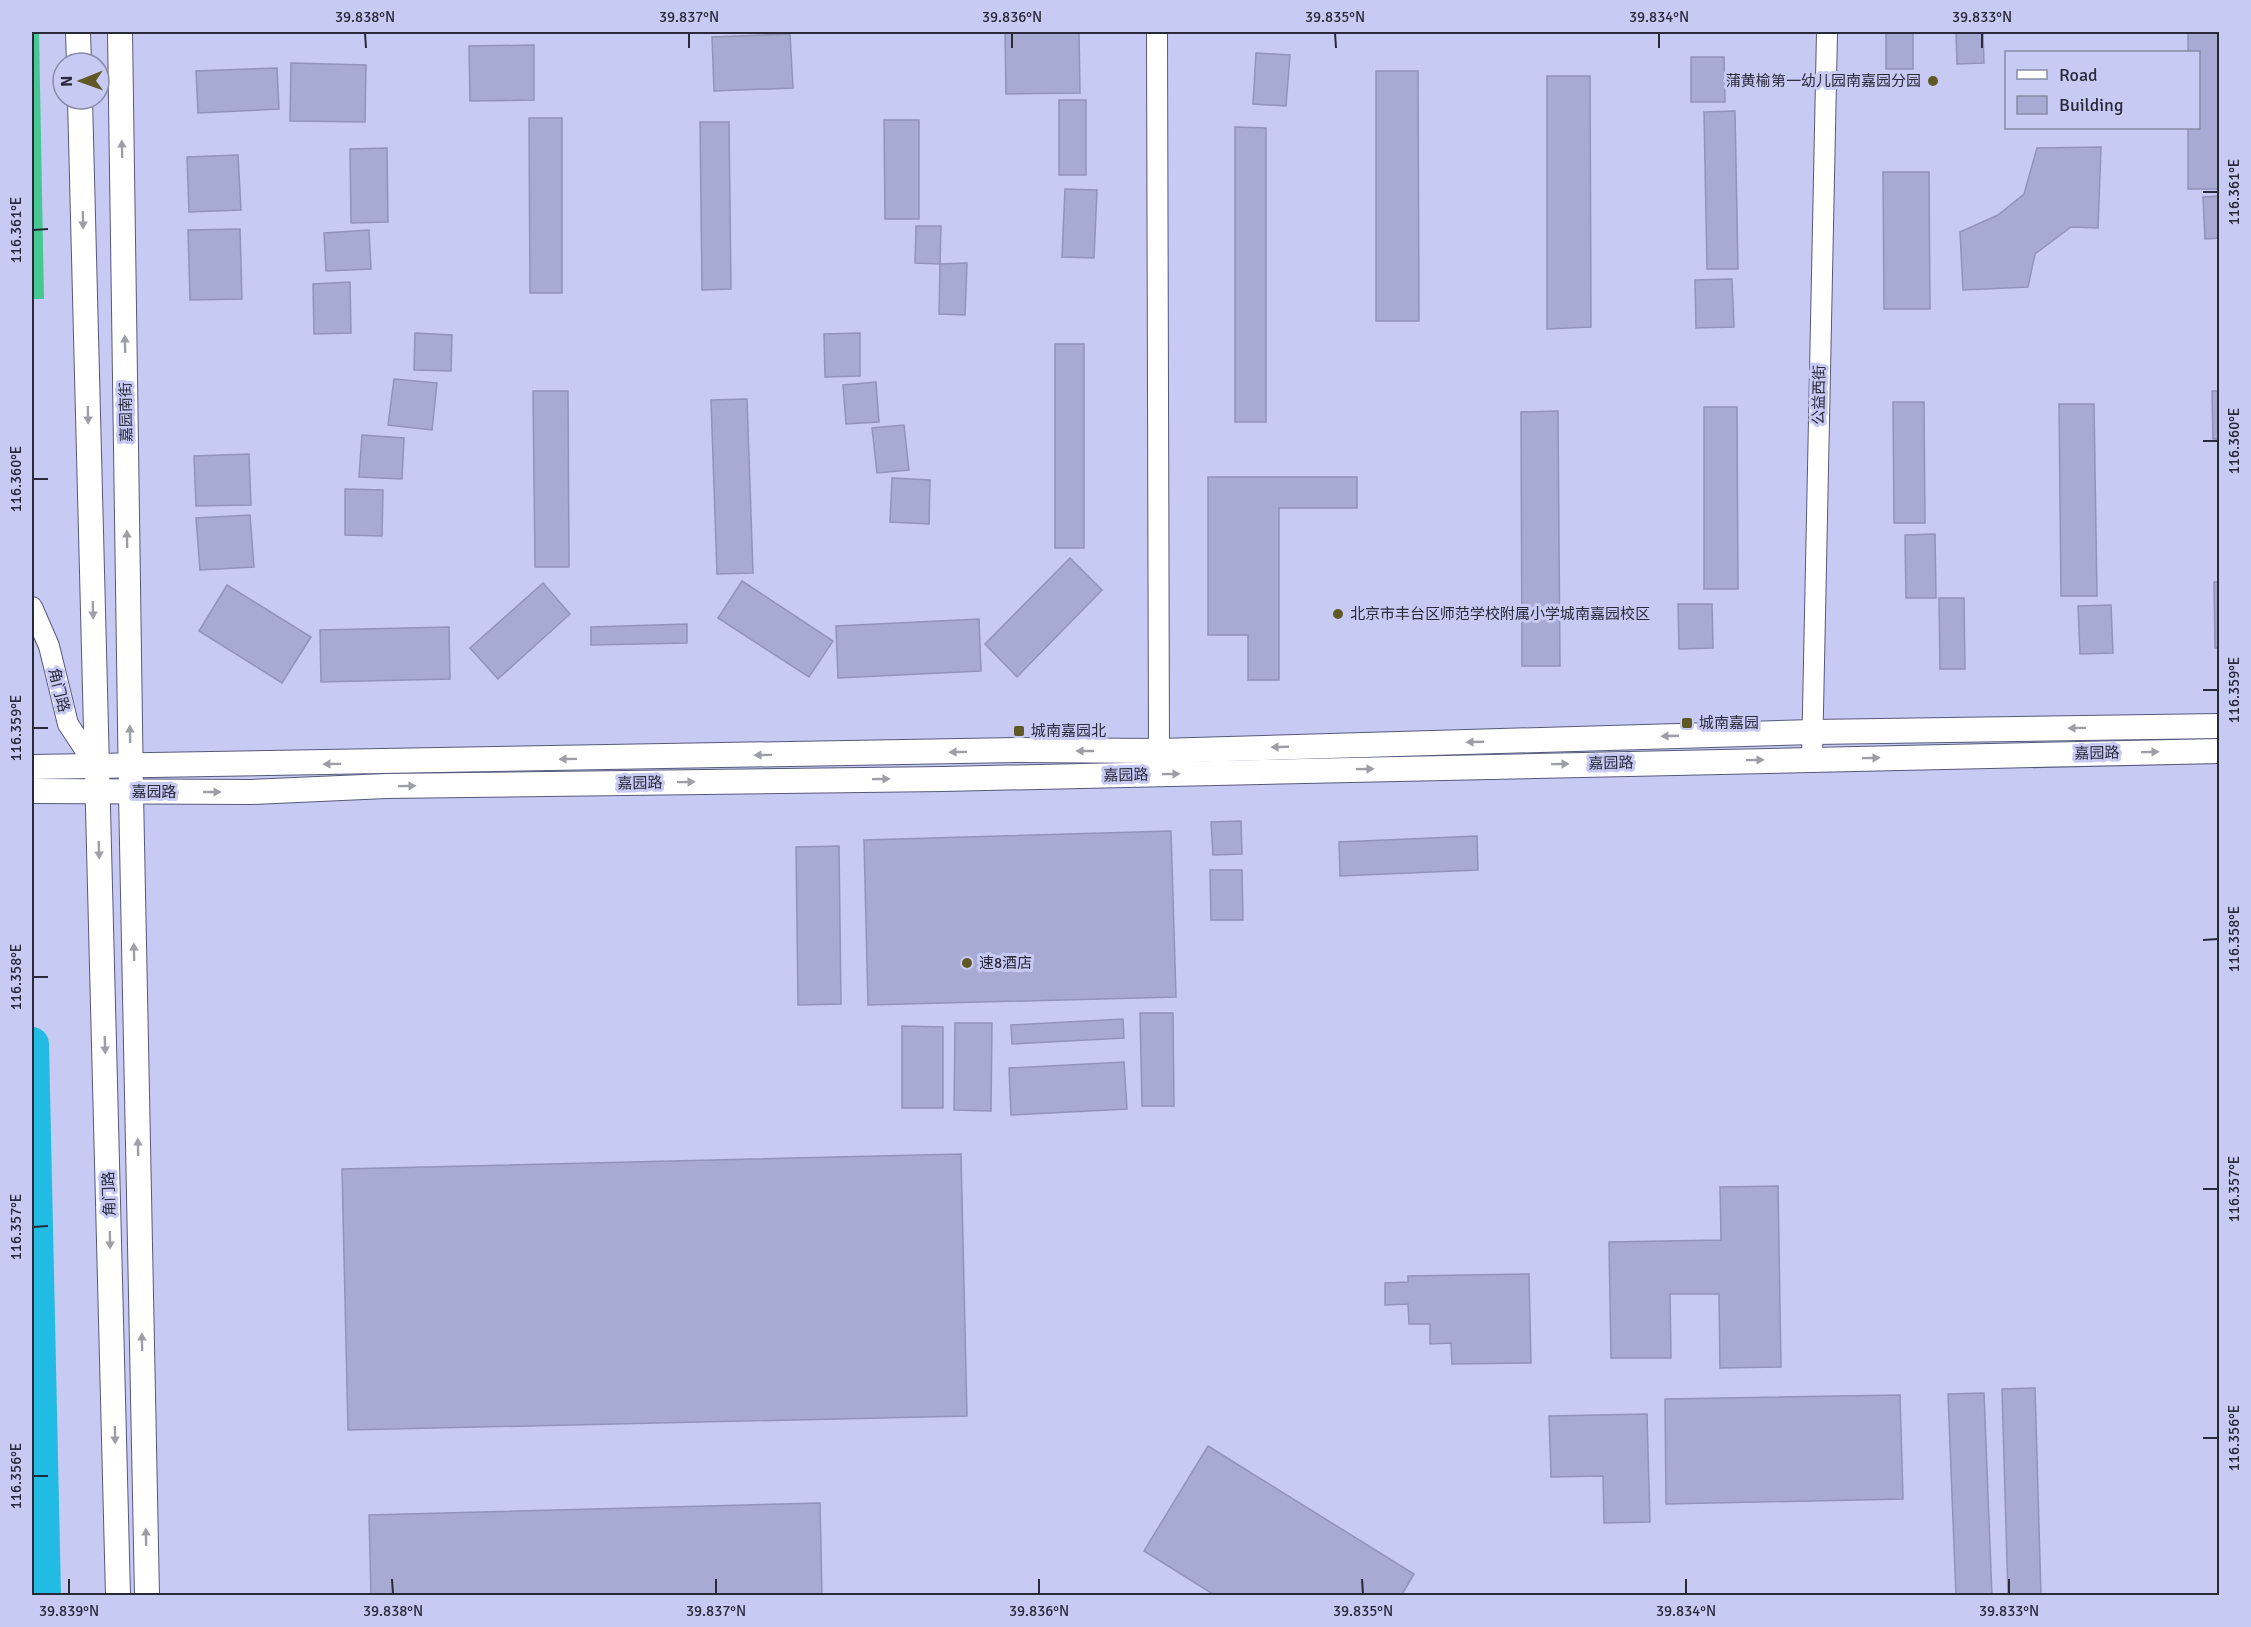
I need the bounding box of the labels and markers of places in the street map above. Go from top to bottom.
place label: 蒲黄榆第一幼儿园南嘉园分园 [1726,72,1921,90]
marker: 蒲黄榆第一幼儿园南嘉园分园 [1926,74,1940,88]
place label: 北京市丰台区师范学校附属小学城南嘉园校区 [1350,605,1650,623]
marker: 北京市丰台区师范学校附属小学城南嘉园校区 [1331,607,1345,621]
place label: 城南嘉园 [1699,714,1759,732]
marker: 城南嘉园 [1680,716,1694,730]
place label: 城南嘉园北 [1031,722,1106,740]
marker: 城南嘉园北 [1012,724,1026,738]
place label: 速8酒店 [979,954,1032,972]
marker: 速8酒店 [960,956,974,970]

